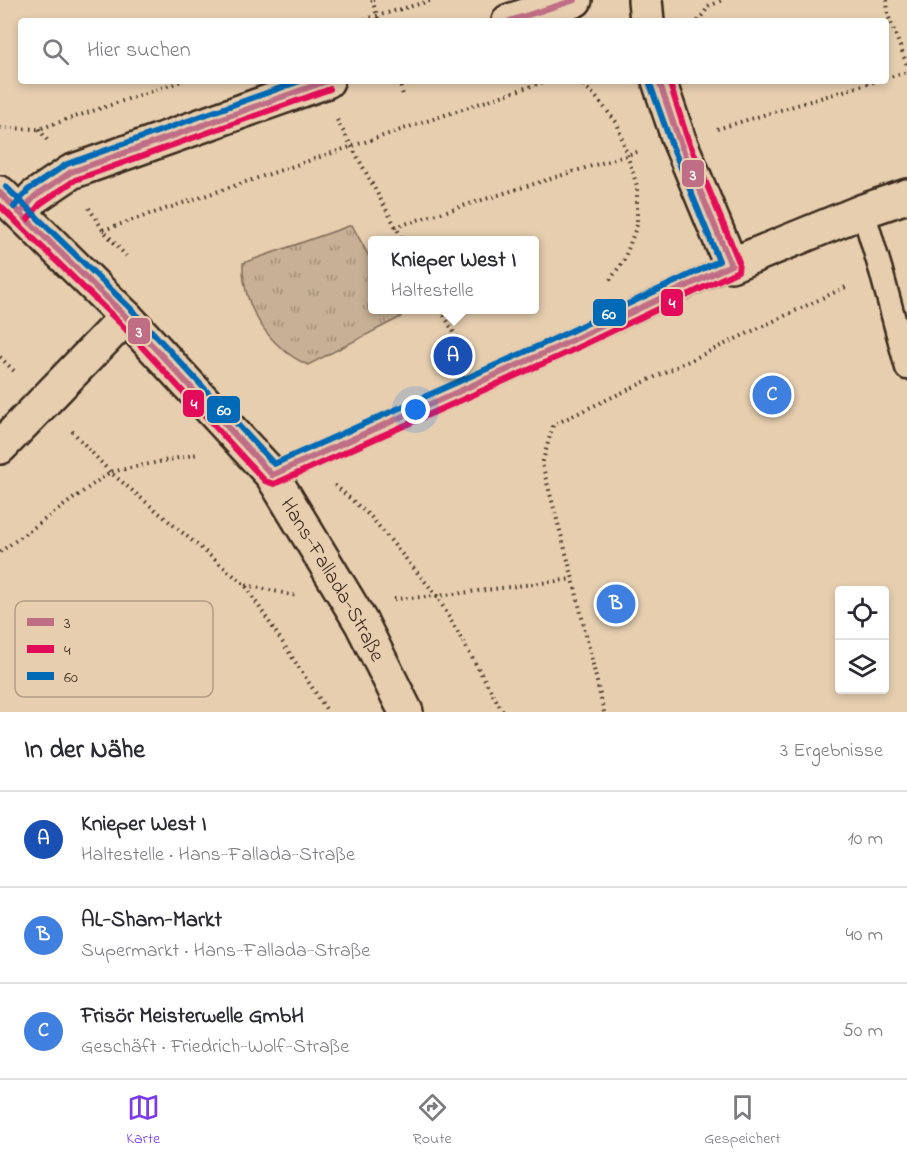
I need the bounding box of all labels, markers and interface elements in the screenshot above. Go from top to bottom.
search box [18,18,889,84]
icon: search [39,35,72,68]
text: Hier suchen [87,35,191,67]
line badge: 3 [681,159,705,188]
text: 3 [689,164,697,188]
popup [368,236,539,314]
text: Knieper West I [391,245,516,277]
text: Haltestelle [391,277,474,306]
line badge: 4 [660,288,684,317]
text: 4 [668,292,676,316]
line badge: 60 [592,298,627,327]
text: 60 [601,303,616,327]
line badge: 3 [127,317,151,345]
text: 3 [135,321,143,345]
pin: A [434,334,472,378]
pin: C [752,372,792,418]
line badge: 4 [182,389,205,418]
text: 4 [190,393,198,417]
line badge: 60 [206,395,241,424]
your location [401,395,430,424]
text: 60 [216,399,231,423]
street label: Hans-Fallada-Straße [272,492,392,668]
pin: B [596,582,636,626]
map controls [835,586,889,694]
button: locate [835,586,889,640]
legend [15,601,213,697]
text: 3 [64,612,71,636]
text: 4 [64,639,71,663]
button: layers [835,640,889,694]
text: 60 [64,666,78,690]
text: In der Nähe [24,732,145,770]
text: 3 Ergebnisse [780,737,883,766]
text: Knieper West I [81,809,207,841]
text: A [37,825,50,854]
text: 10 m [847,825,883,854]
text: Haltestelle · Hans-Fallada-Straße [81,841,355,870]
text: AL-Sham-Markt [81,905,222,937]
text: B [37,921,50,950]
text: 40 m [846,921,883,950]
text: Supermarkt · Hans-Fallada-Straße [81,937,370,966]
text: Frisör Meisterwelle GmbH [81,1001,304,1033]
text: C [38,1017,49,1046]
text: 50 m [842,1017,883,1046]
text: Geschäft · Friedrich-Wolf-Straße [81,1033,349,1062]
tab: Karte [126,1091,160,1151]
tab: Route [413,1091,452,1151]
tab: Gespeichert [704,1091,781,1151]

